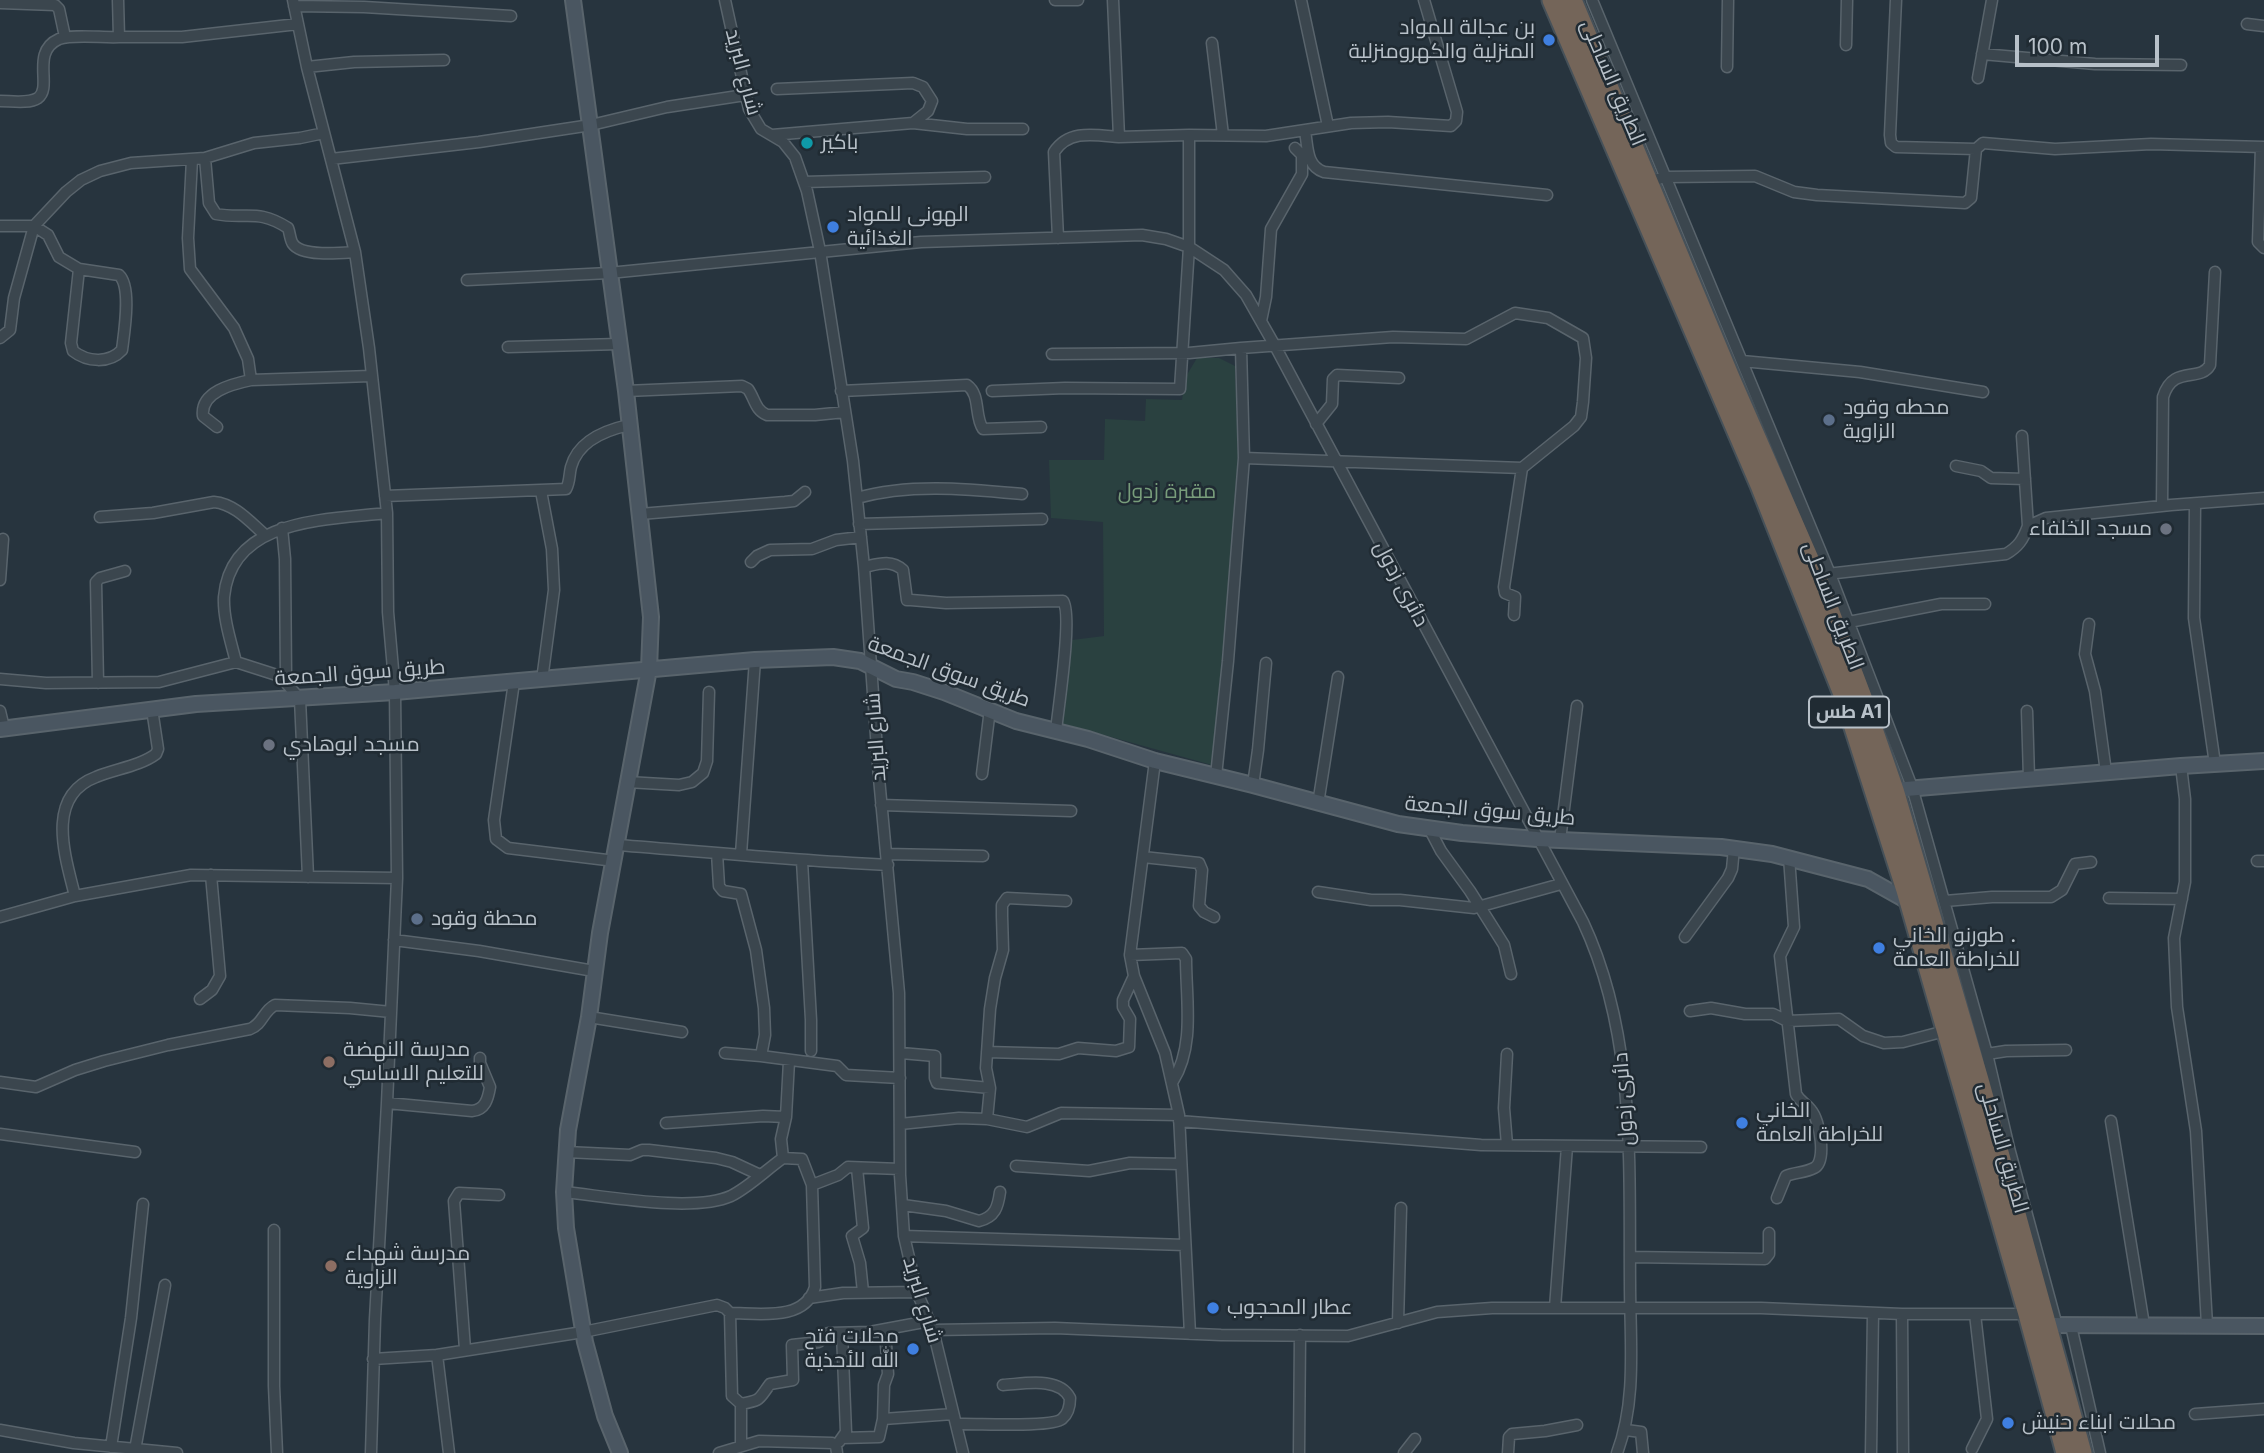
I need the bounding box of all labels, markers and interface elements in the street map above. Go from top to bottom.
place label: بن عجالة للمواد المنزلية والكهرومنزلية [1349,15,1535,65]
street label: الطريق الساحلى [1575,16,1651,150]
scale bar [2019,21,2162,65]
street label: شارع البريد [719,26,767,118]
marker: بن عجالة للمواد المنزلية والكهرومنزلية [1541,32,1557,48]
text: 100 m [2028,34,2087,59]
place label: باكير [821,130,858,156]
marker: باكير [799,135,815,151]
place label: الهونى للمواد الغذائية [847,202,969,252]
marker: الهونى للمواد الغذائية [825,219,841,235]
place label: محطه وقود الزاوية [1843,395,1949,445]
marker: محطه وقود الزاوية [1821,412,1837,428]
park label: مقبرة زدول [1118,479,1216,505]
place label: مسجد الخلفاء [2029,516,2152,542]
marker: مسجد الخلفاء [2158,521,2174,537]
street label: دائرى زدول [1368,537,1434,631]
street label: الطريق الساحلى [1797,539,1869,673]
street label: طريق سوق الجمعة [864,631,1034,713]
street label: طريق سوق الجمعة [274,654,446,692]
street label: شارع البريد [860,692,892,782]
road number: طس A1 [1809,696,1889,727]
place label: مسجد ابوهادي [283,732,420,758]
marker: مسجد ابوهادي [261,737,277,753]
street label: طريق سوق الجمعة [1404,791,1576,831]
place label: محطة وقود [431,906,537,932]
marker: محطة وقود [409,911,425,927]
place label: طورنو الخاني . للخراطة العامة [1893,923,2020,973]
marker: طورنو الخاني . للخراطة العامة [1871,940,1887,956]
place label: مدرسة النهضة للتعليم الاساسي [343,1037,484,1087]
street label: دائرى زدول [1608,1051,1640,1147]
marker: مدرسة النهضة للتعليم الاساسي [321,1054,337,1070]
street label: الطريق الساحلى [1972,1080,2034,1216]
place label: الخاني للخراطة العامة [1756,1098,1883,1148]
marker: الخاني للخراطة العامة [1734,1115,1750,1131]
place label: مدرسة شهداء الزاوية [345,1241,470,1291]
street label: شارع البريد [897,1254,947,1346]
marker: مدرسة شهداء الزاوية [323,1258,339,1274]
place label: عطار المحجوب [1227,1295,1352,1321]
marker: عطار المحجوب [1205,1300,1221,1316]
place label: محلات فتح الله للأحذية [804,1324,899,1374]
marker: محلات فتح الله للأحذية [905,1341,921,1357]
place label: محلات ابناء حنيش [2022,1410,2176,1436]
marker: محلات ابناء حنيش [2000,1415,2016,1431]

